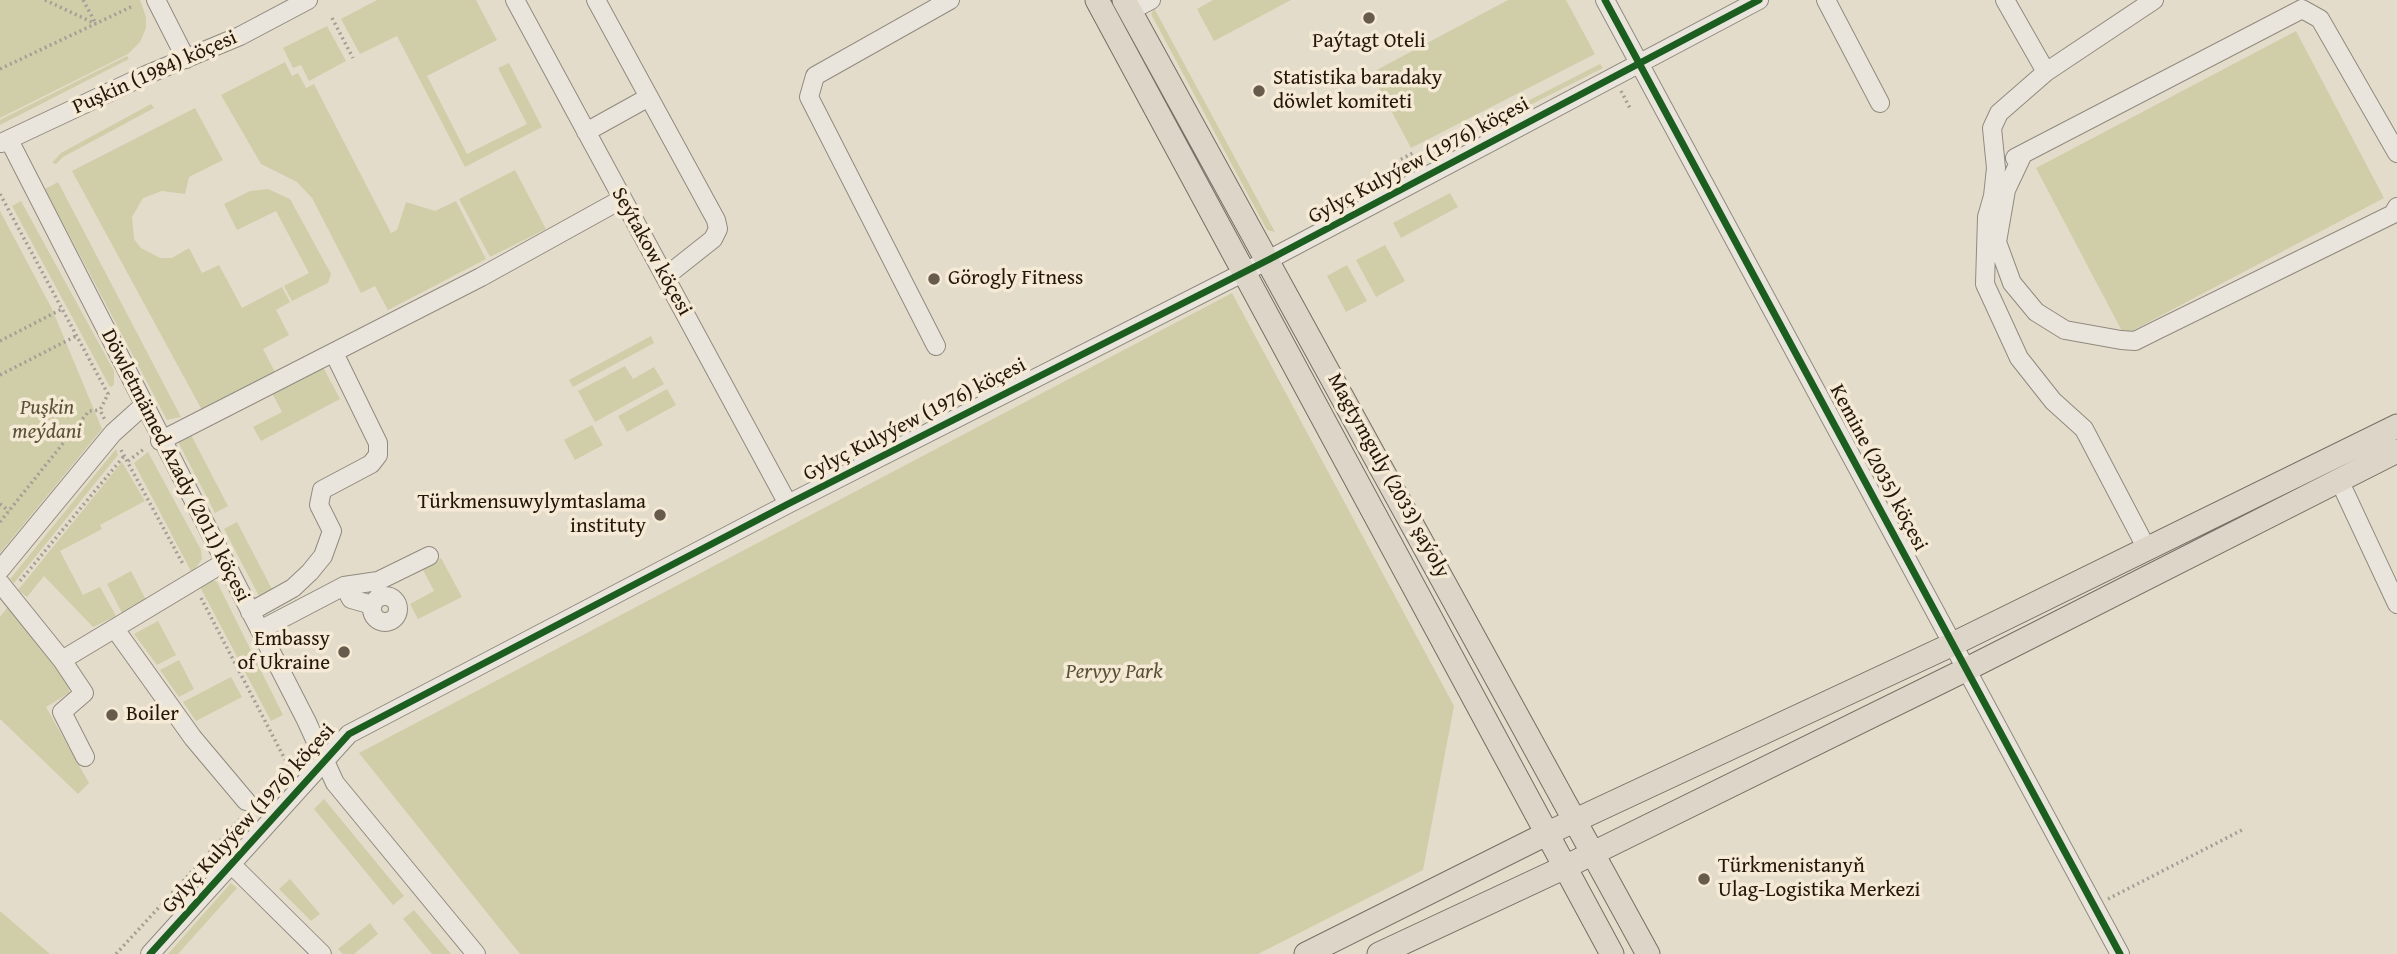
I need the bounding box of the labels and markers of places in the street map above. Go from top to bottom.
marker: Paýtagt Oteli [1361,10,1377,26]
place label: Paýtagt Oteli [1312,29,1426,55]
place label: Statistika baradaky döwlet komiteti [1273,66,1442,116]
marker: Statistika baradaky döwlet komiteti [1251,83,1267,99]
place label: Görogly Fitness [948,266,1083,292]
marker: Görogly Fitness [926,271,942,287]
place label: Türkmensuwylymtaslama instituty [418,490,646,540]
marker: Türkmensuwylymtaslama instituty [652,507,668,523]
place label: Embassy of Ukraine [238,627,330,677]
marker: Embassy of Ukraine [336,644,352,660]
place label: Boiler [126,702,179,728]
marker: Boiler [104,707,120,723]
place label: Türkmenistanyň Ulag-Logistika Merkezi [1718,854,1920,904]
marker: Türkmenistanyň Ulag-Logistika Merkezi [1696,871,1712,887]

